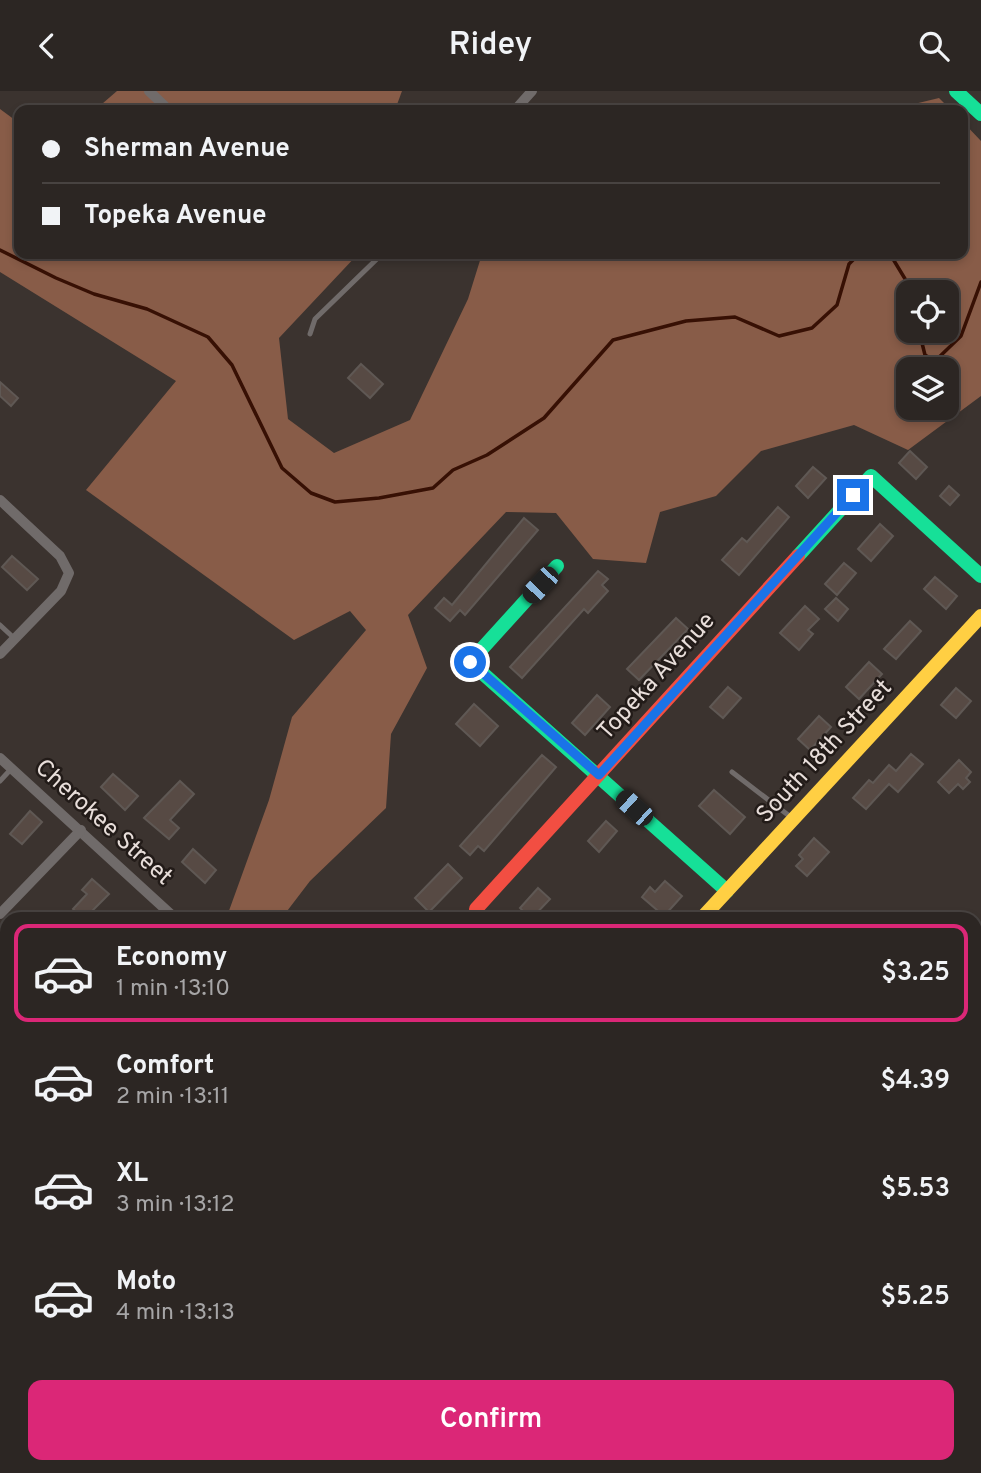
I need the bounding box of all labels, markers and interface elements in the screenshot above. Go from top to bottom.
text: Ridey [449,26,532,66]
icon: back [28,27,66,65]
icon: search [915,27,953,65]
text: Sherman Avenue [84,133,290,166]
text: Topeka Avenue [84,200,267,233]
map controls [896,280,959,420]
button: locate [896,280,959,343]
button: layers [896,357,959,420]
route end [837,479,869,511]
car [518,562,563,608]
street label: Topeka Avenue [592,607,722,747]
route start [454,646,486,678]
street label: South 18th Street [751,674,899,830]
street label: Cherokee Street [28,753,178,893]
car [612,786,657,830]
icon: car [32,942,95,1005]
text: Economy [116,942,227,975]
text: $3.25 [881,957,950,990]
text: 1 min · 13:10 [116,975,230,1004]
icon: car [32,1050,95,1113]
text: Comfort [116,1050,214,1083]
text: $4.39 [881,1065,950,1098]
text: 2 min · 13:11 [116,1083,229,1112]
icon: car [32,1158,95,1221]
text: XL [116,1158,148,1191]
text: $5.53 [881,1173,950,1206]
text: 3 min · 13:12 [116,1191,235,1220]
icon: car [32,1266,95,1329]
text: Moto [116,1266,176,1299]
text: $5.25 [880,1281,950,1314]
text: 4 min · 13:13 [116,1299,235,1328]
button: Confirm [28,1380,954,1460]

